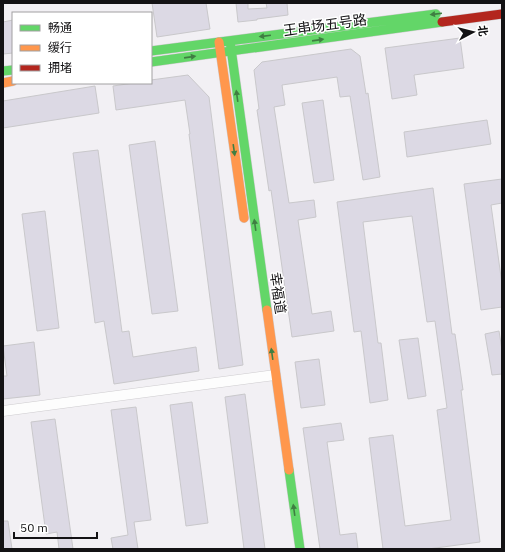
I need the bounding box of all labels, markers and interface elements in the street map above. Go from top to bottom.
street label: 王串场五号路 [282,10,368,40]
one-way arrow [430,11,442,17]
legend [12,12,152,84]
north arrow [453,12,493,52]
text: 畅通 [48,20,72,35]
text: 北 [475,24,491,37]
one-way arrow [259,33,271,39]
one-way arrow [312,36,325,43]
text: 缓行 [48,40,72,55]
one-way arrow [184,54,196,60]
text: 拥堵 [48,60,72,75]
one-way arrow [234,90,241,102]
one-way arrow [231,144,237,156]
one-way arrow [252,219,258,231]
street label: 幸福道 [266,271,290,315]
one-way arrow [269,348,275,360]
one-way arrow [291,504,297,516]
scale bar [14,514,97,540]
text: 50 m [20,520,48,535]

